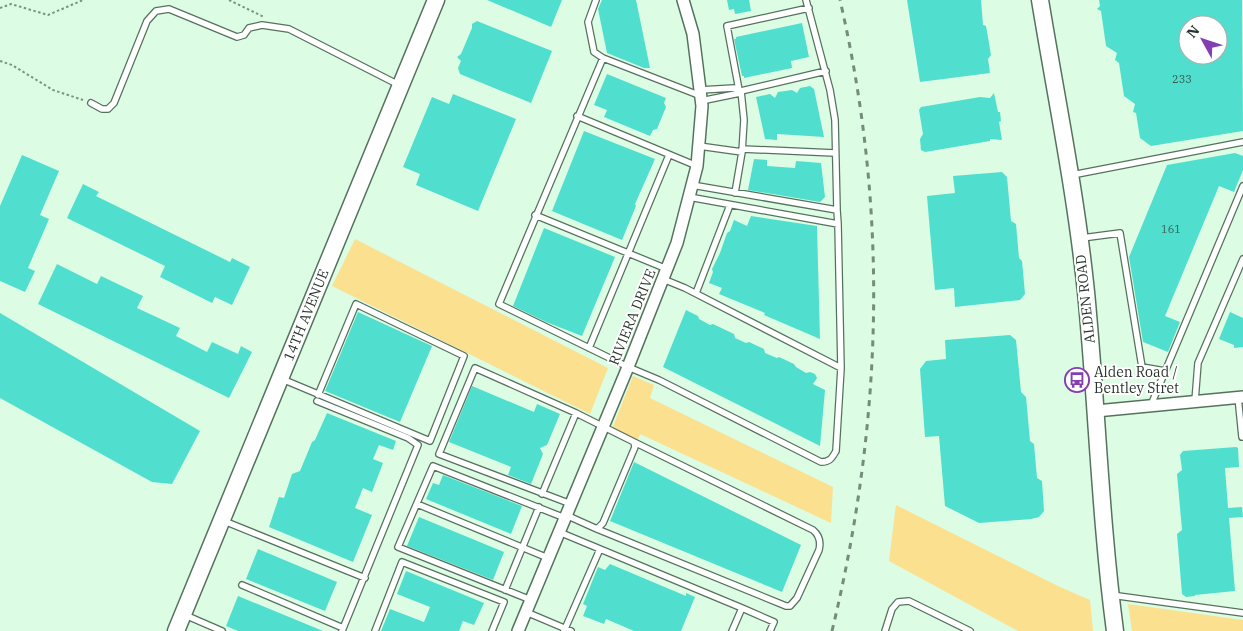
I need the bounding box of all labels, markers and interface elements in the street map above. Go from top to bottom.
north arrow [1178,15,1228,65]
text: N [1183,22,1203,42]
house number: 233 [1172,72,1192,86]
house number: 161 [1161,222,1181,236]
street label: ALDEN ROAD [1071,254,1099,344]
street label: 14TH AVENUE [279,266,333,364]
street label: RIVIERA DRIVE [605,266,659,368]
place label: Alden Road / Bentley Stret [1094,363,1179,397]
bus stop icon: Alden Road / Bentley Stret [1064,367,1090,393]

